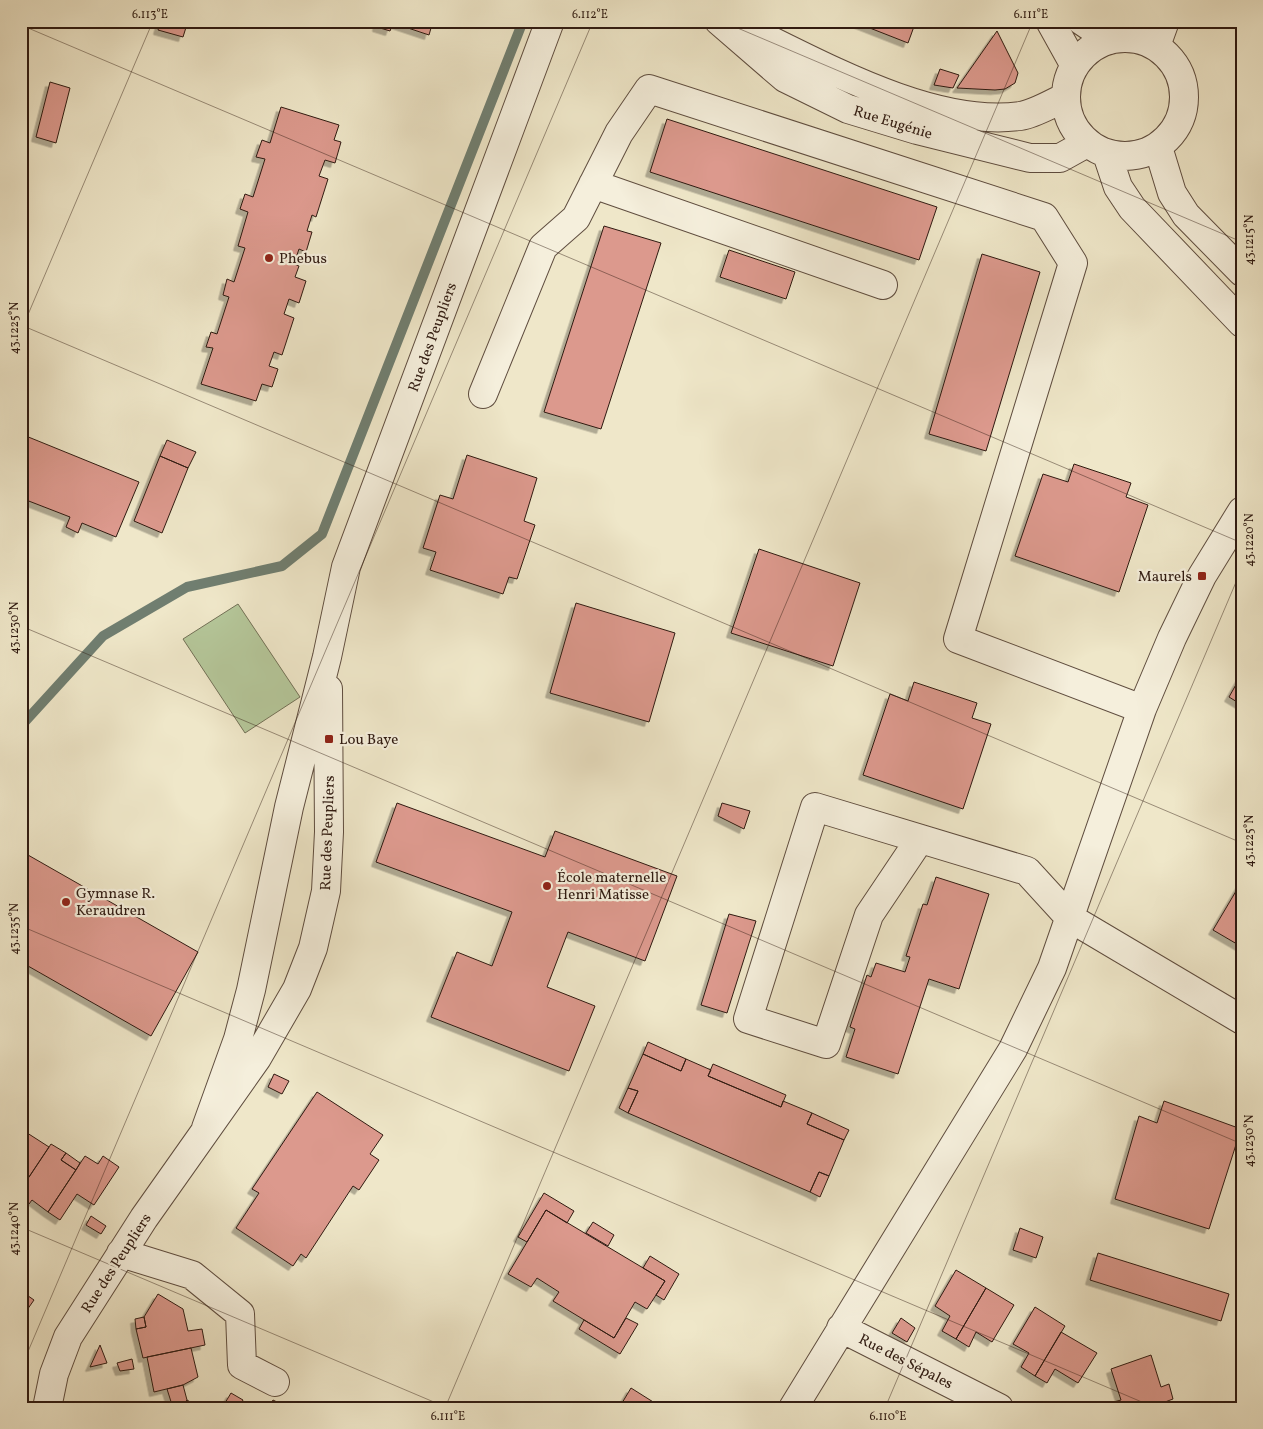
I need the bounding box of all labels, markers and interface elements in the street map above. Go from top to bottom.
text: 6.113°E [132,7,168,23]
text: 6.112°E [572,7,608,23]
text: 6.111°E [1014,7,1048,23]
street label: Rue Eugénie [850,101,935,145]
text: 43.1215°N [1242,215,1258,265]
place label: Phebus [279,249,327,270]
marker: Phebus [263,252,275,264]
street label: Rue des Peupliers [404,280,463,395]
text: 43.1225°N [7,302,23,354]
text: 43.1220°N [1242,513,1258,567]
place label: Maurels [1138,567,1192,588]
marker: Maurels [1196,570,1208,582]
text: 43.1230°N [7,602,23,654]
place label: Lou Baye [339,730,398,751]
marker: Lou Baye [323,733,335,745]
street label: Rue des Peupliers [316,775,341,891]
text: 43.1225°N [1242,815,1258,867]
place label: École maternelle Henri Matisse [557,868,666,906]
marker: École maternelle Henri Matisse [541,880,553,892]
place label: Gymnase R. Keraudren [76,884,155,922]
marker: Gymnase R. Keraudren [60,896,72,908]
text: 43.1235°N [7,903,23,955]
text: 43.1230°N [1242,1115,1258,1167]
text: 43.1240°N [7,1202,23,1256]
street label: Rue des Peupliers [77,1210,157,1318]
street label: Rue des Sépales [855,1330,956,1395]
text: 6.111°E [431,1409,465,1425]
text: 6.110°E [870,1409,906,1425]

